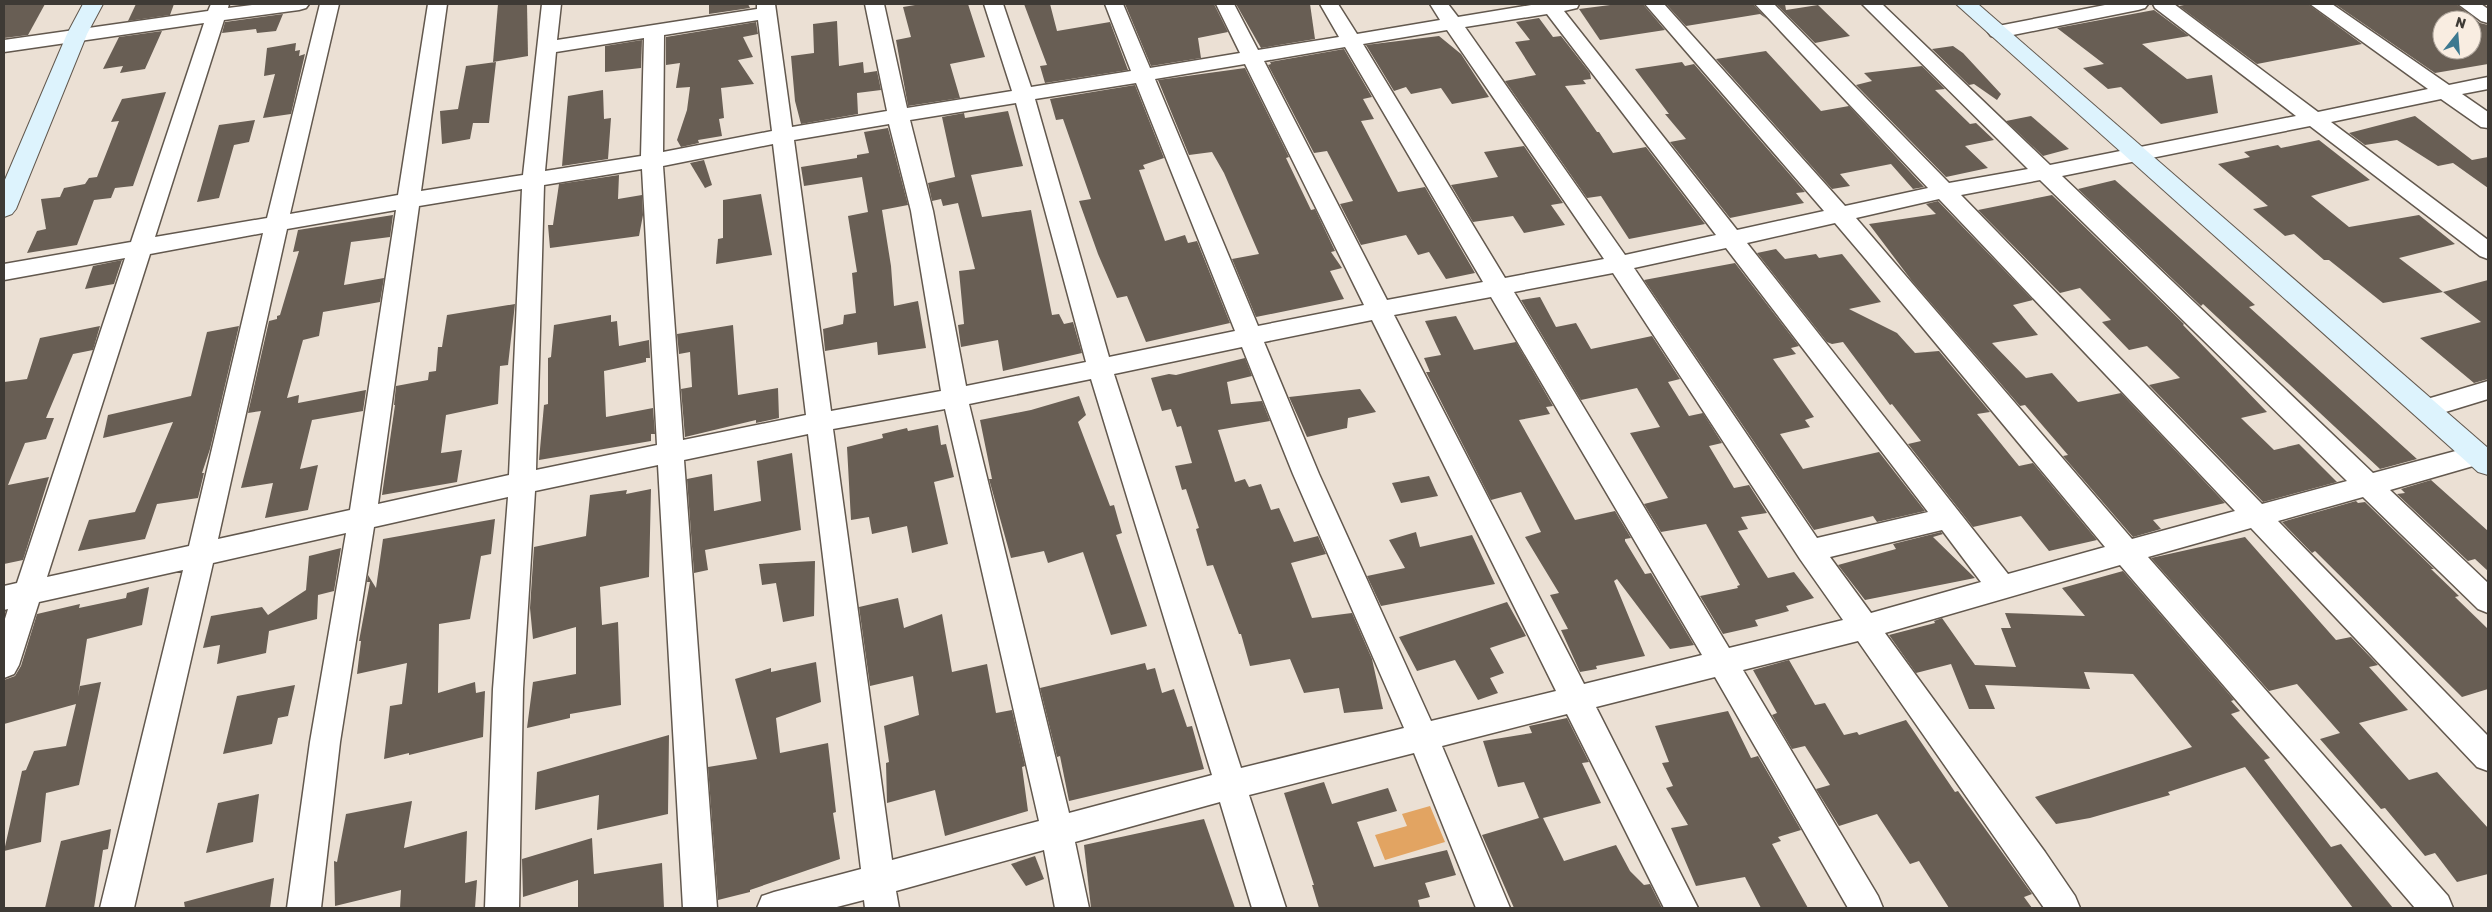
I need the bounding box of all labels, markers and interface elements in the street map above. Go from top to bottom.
north arrow [2432,10,2482,60]
text: N [2453,13,2468,33]

